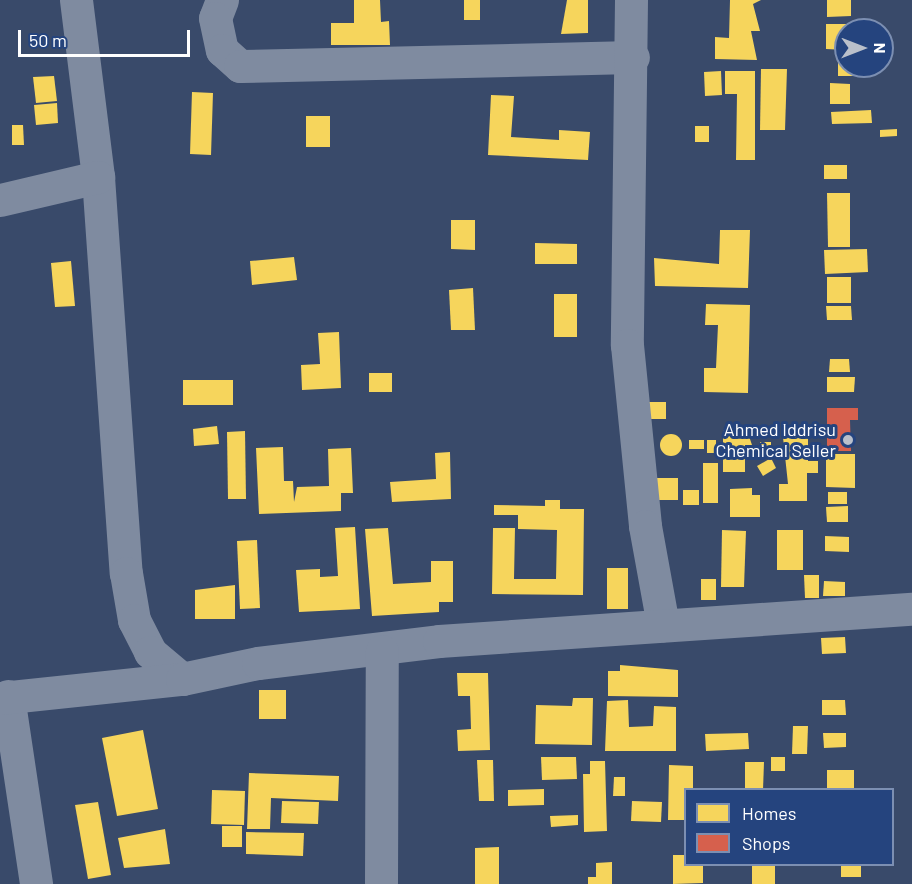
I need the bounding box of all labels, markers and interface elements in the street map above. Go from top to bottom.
scale bar [21,18,194,56]
north arrow [834,18,894,78]
text: 50 m [29,29,67,51]
text: N [871,43,890,53]
place label: Ahmed Iddrisu Chemical Seller [716,419,836,462]
marker: Ahmed Iddrisu Chemical Seller [841,433,855,447]
legend [684,788,894,866]
text: Homes [742,802,796,824]
text: Shops [742,832,791,854]

